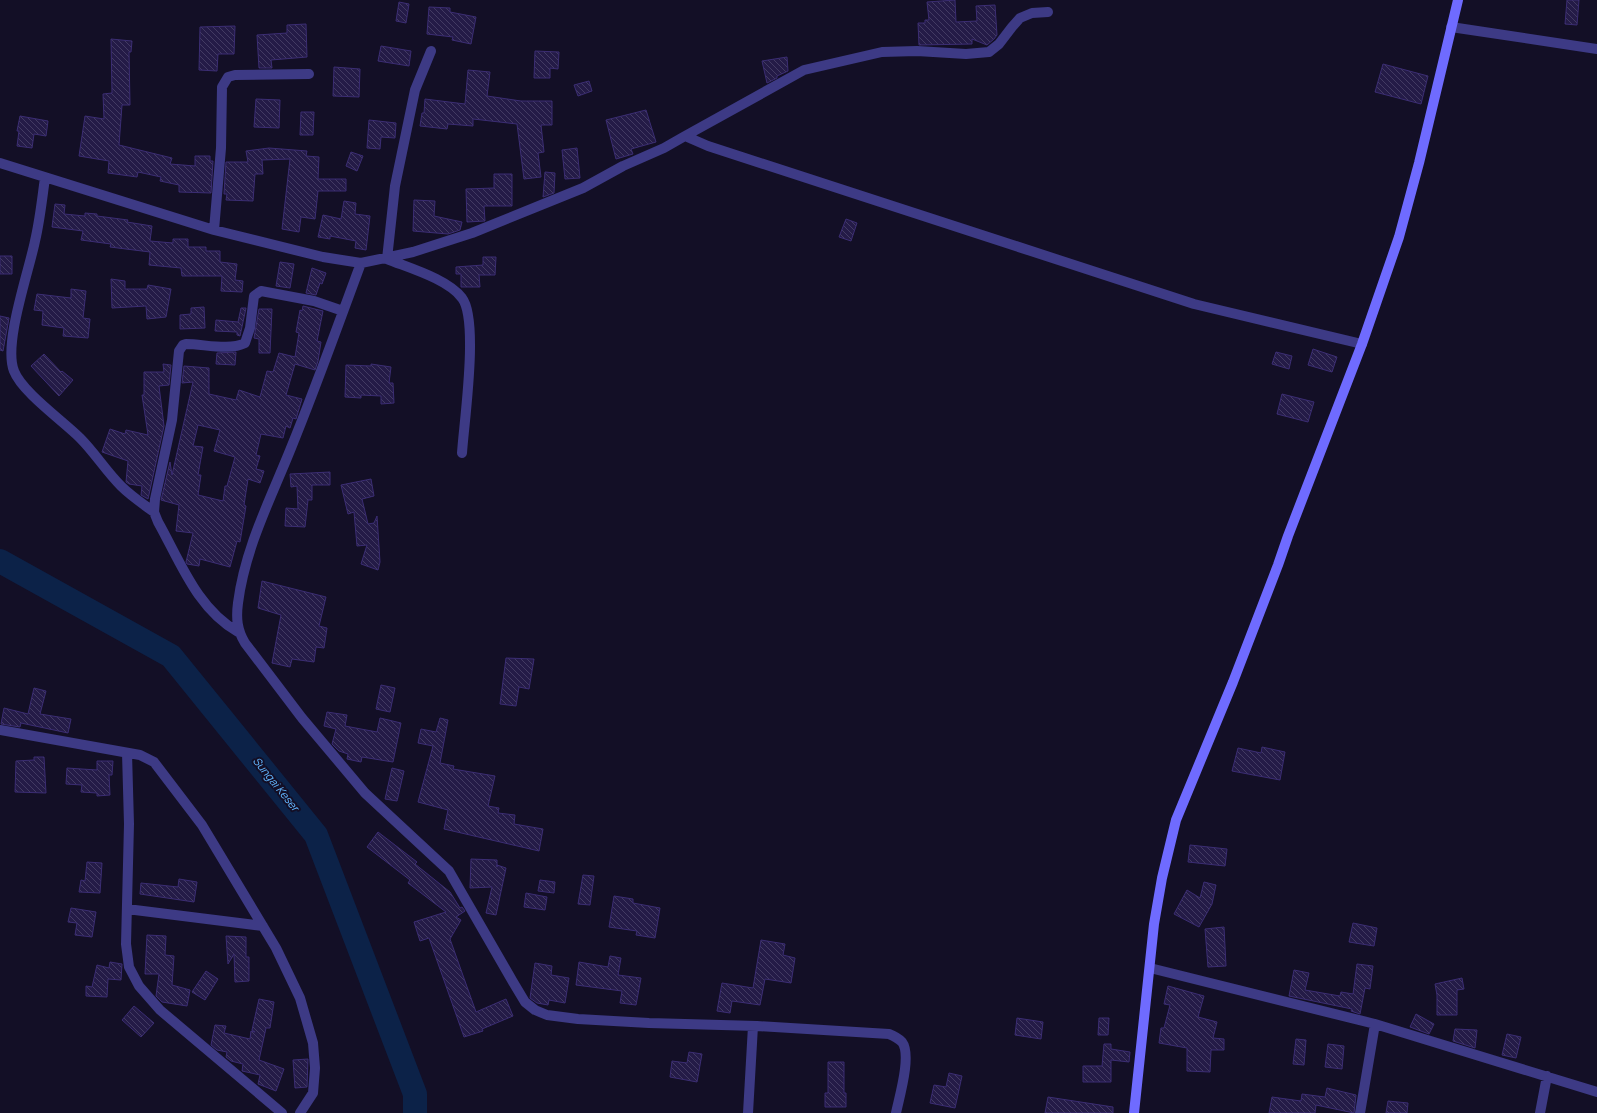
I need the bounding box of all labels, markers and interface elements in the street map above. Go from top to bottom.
water label: Sungai Keser [250,753,304,816]

